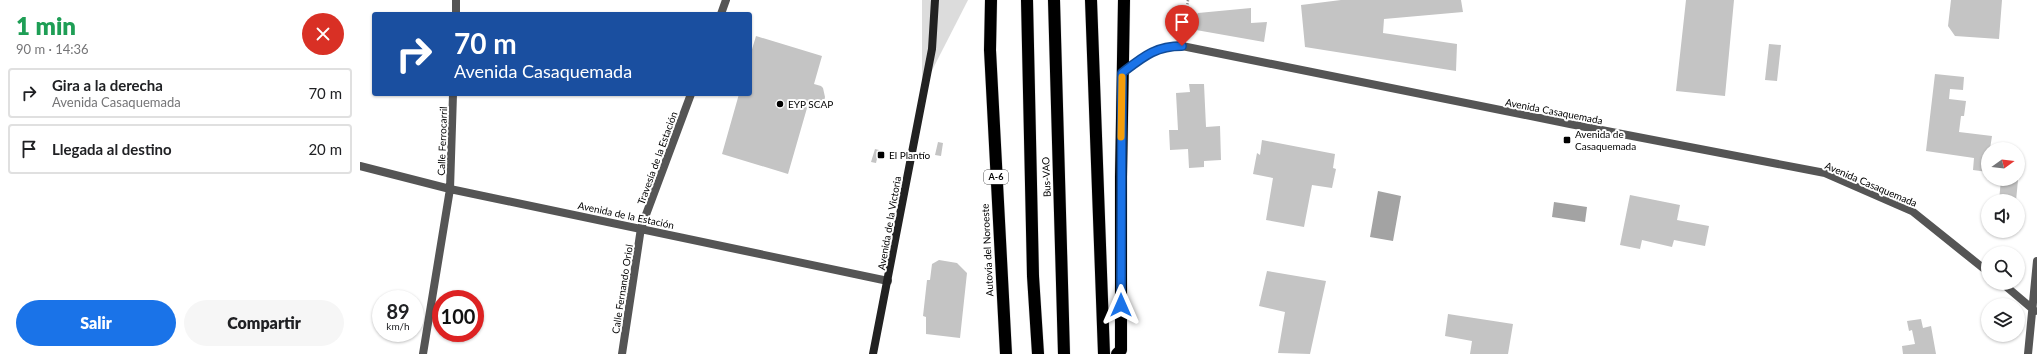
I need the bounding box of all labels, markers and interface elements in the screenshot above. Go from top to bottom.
pin [1165,5,1199,46]
text: 1 min [16,11,76,40]
icon: arrive [1171,11,1193,33]
button: close [302,13,344,55]
text: 70 m [454,26,517,60]
icon: right [388,28,440,80]
text: 90 m · 14:36 [16,41,89,57]
text: Avenida Casaquemada [454,60,632,82]
text: Gira a la derecha [52,76,163,94]
icon: right [18,82,40,104]
text: 70 m [308,84,342,102]
text: Avenida Casaquemada [52,94,181,110]
street label: Avenida Casaquemada [1504,96,1604,126]
place label: EYP SCAP [788,98,833,110]
marker: EYP SCAP [775,99,785,109]
street label: Calle Ferrocarril [435,106,449,176]
street label: Travesía de la Estación [635,110,679,206]
place label: Avenida de Casaquemada [1575,128,1636,152]
marker: Avenida de Casaquemada [1562,135,1572,145]
icon: arrive [18,138,40,160]
text: Llegada al destino [52,140,172,158]
text: 20 m [308,140,342,158]
north arrow [1981,142,2025,186]
map controls [1981,142,2025,342]
place label: El Plantío [889,149,931,161]
marker: El Plantío [876,150,886,160]
street label: Bus-VAO [1039,157,1053,197]
street label: Avenida Casaquemada [1823,159,1919,209]
road number: A-6 [984,170,1008,184]
street label: Avenida de la Victoria [875,175,903,271]
button: sound [1981,194,2025,238]
street label: Avenida de la Estación [577,199,675,231]
street label: Autovía del Noroeste [979,203,995,297]
street label: Calle Fernando Oriol [609,243,635,335]
button: search [1981,246,2025,290]
position arrow [1100,284,1142,326]
speed limit sign: 100 [432,290,484,342]
button: layers [1981,298,2025,342]
text: 89 [386,299,410,323]
button: Salir [16,300,176,346]
button: Compartir [184,300,344,346]
text: km/h [386,320,410,332]

